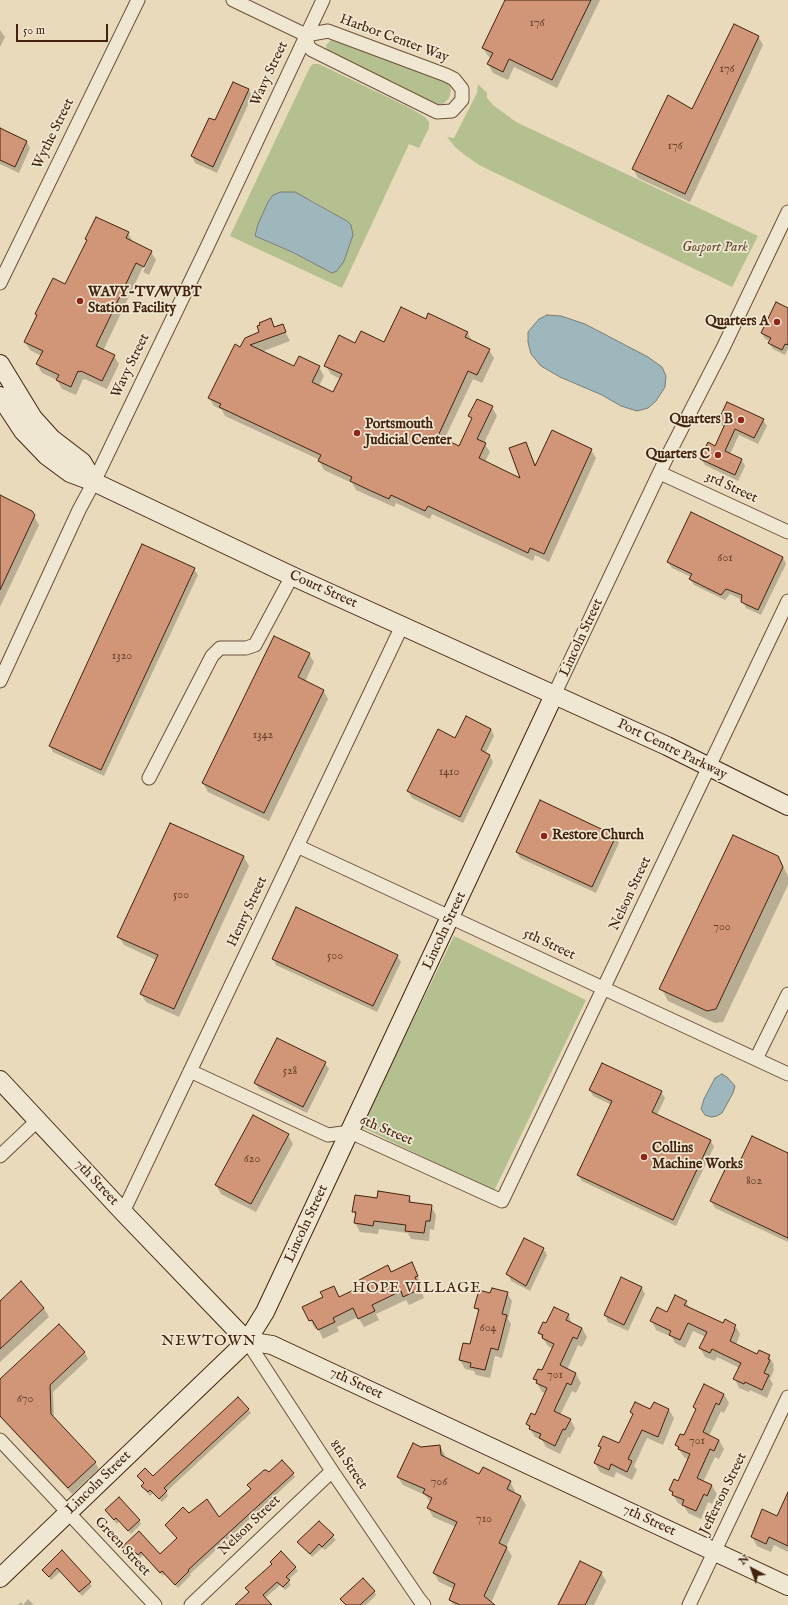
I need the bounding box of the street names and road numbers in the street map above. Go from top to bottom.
street label: Harbor Center Way [337,11,451,67]
street label: Wavy Street [248,39,292,109]
street label: Wythe Street [30,96,78,172]
street label: Wavy Street [108,331,154,401]
street label: 3rd Street [702,469,760,507]
street label: Court Street [286,568,360,612]
street label: Lincoln Street [557,596,607,680]
street label: Port Centre Parkway [614,716,730,784]
street label: Nelson Street [607,854,655,934]
street label: Henry Street [224,874,272,950]
street label: Lincoln Street [420,889,470,973]
street label: 5th Street [520,926,578,964]
street label: 6th Street [357,1112,415,1150]
street label: 7th Street [71,1157,121,1209]
street label: Lincoln Street [282,1182,332,1266]
street label: 7th Street [327,1364,385,1404]
street label: 8th Street [325,1437,371,1493]
street label: Lincoln Street [63,1448,135,1518]
street label: Jefferson Street [697,1450,751,1538]
street label: Nelson Street [215,1492,285,1560]
street label: 7th Street [620,1501,678,1541]
street label: Green Street [90,1514,154,1580]

